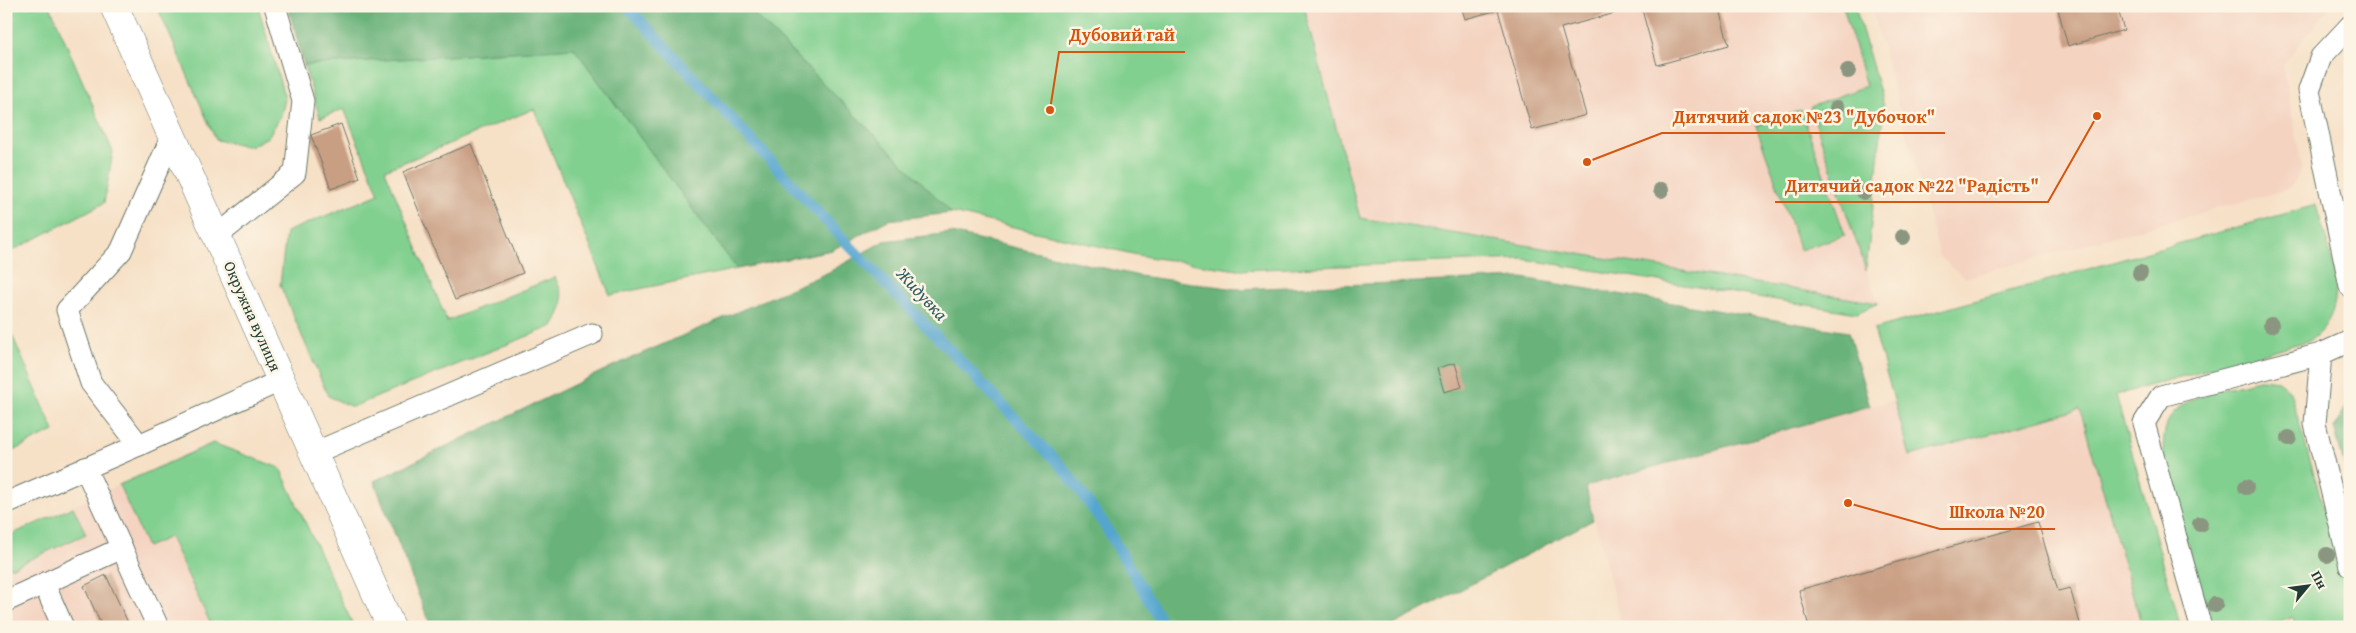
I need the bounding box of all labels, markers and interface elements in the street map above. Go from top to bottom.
callout: Дубовий гай [1059,19,1185,52]
text: Дубовий гай [1068,21,1175,48]
callout: Дитячий садок №23 "Дубочок" [1662,100,1945,133]
text: Дитячий садок №23 "Дубочок" [1672,103,1935,130]
callout: Дитячий садок №22 "Радість" [1775,169,2048,202]
text: Дитячий садок №22 "Радість" [1784,172,2039,199]
street label: Окружна вулиця [218,257,288,375]
water label: Жидувка [890,260,955,327]
callout: Школа №20 [1940,496,2055,529]
text: Школа №20 [1949,498,2045,525]
north arrow [2284,560,2334,610]
text: Пн [2306,567,2333,593]

